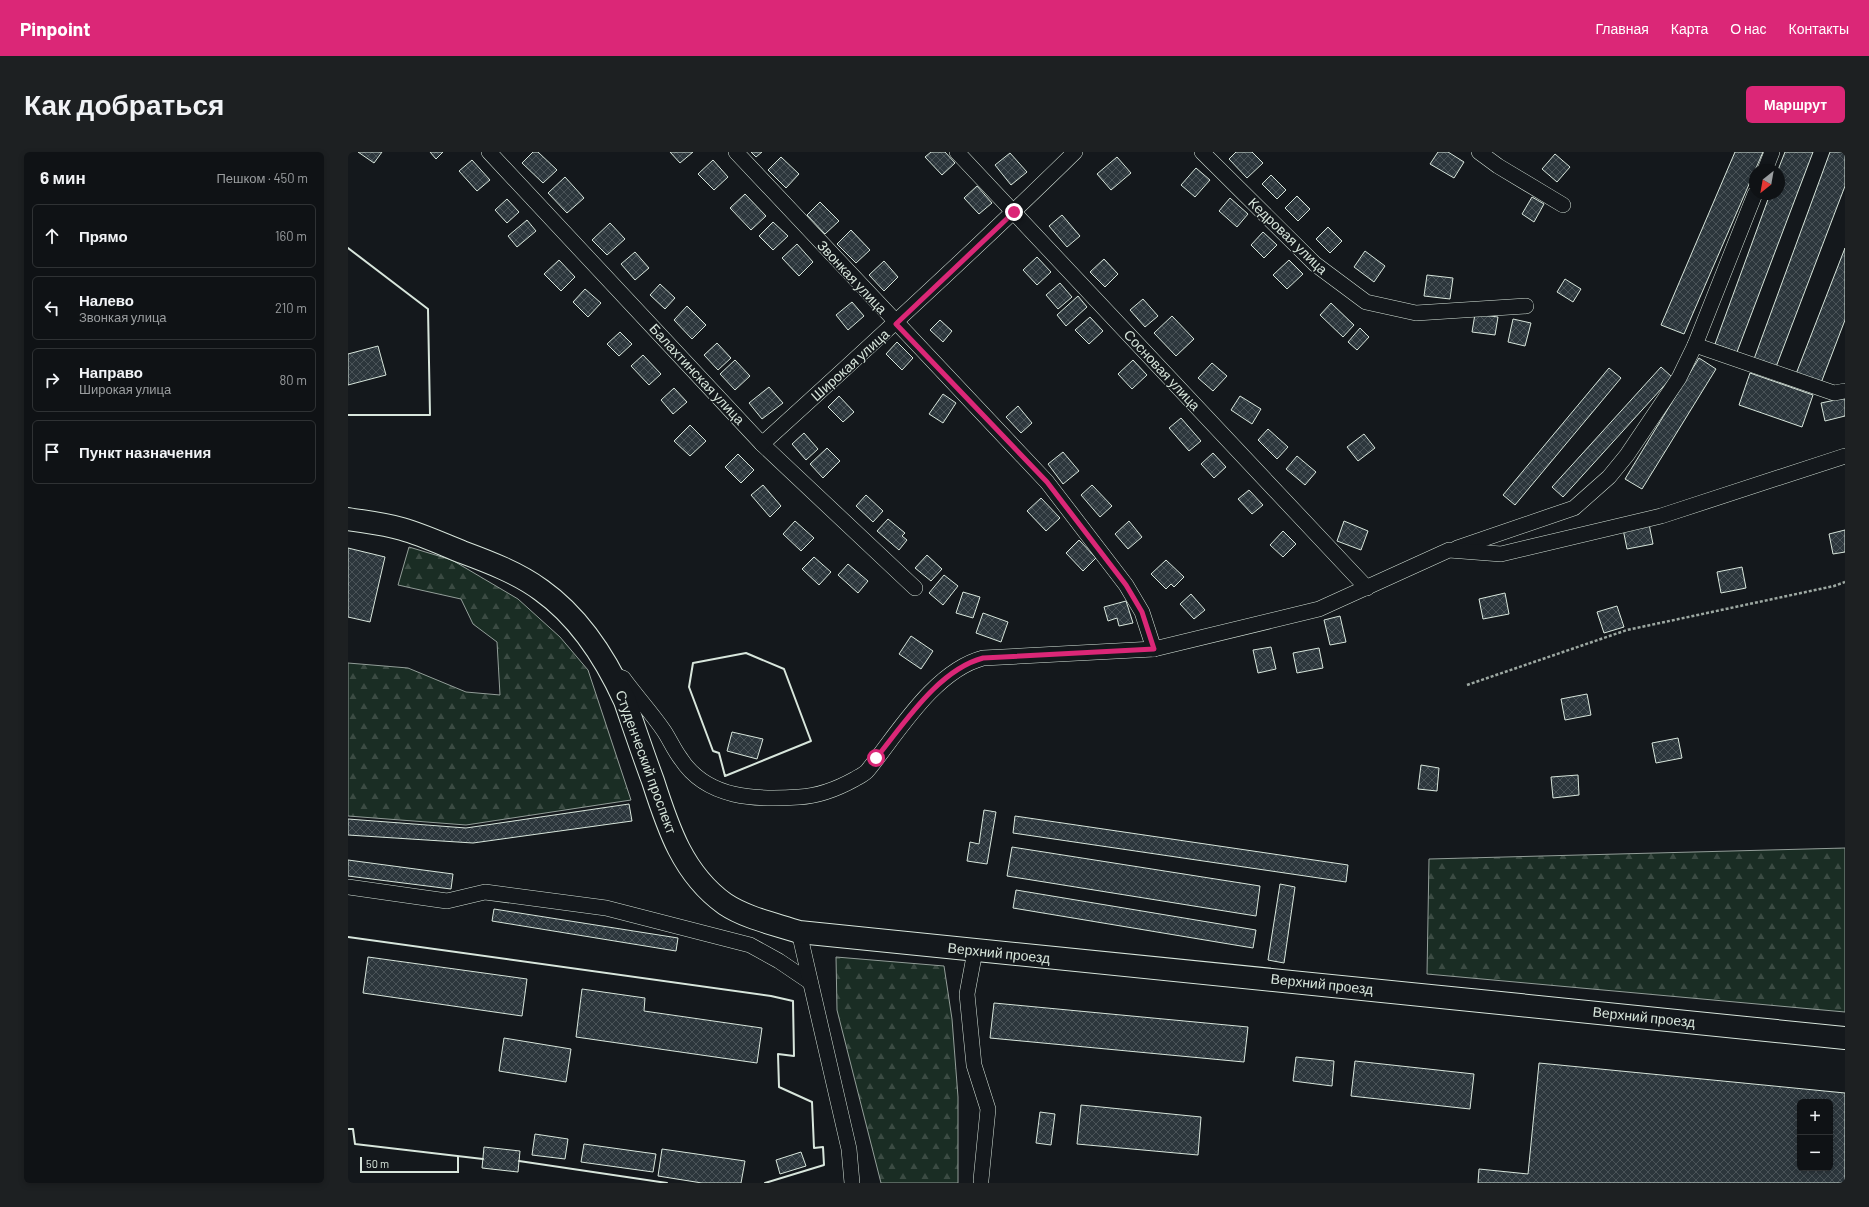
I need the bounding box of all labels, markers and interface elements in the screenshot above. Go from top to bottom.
text: Pinpoint [20,17,90,40]
text: Главная [1596,20,1649,37]
text: Карта [1671,20,1708,37]
text: О нас [1730,20,1767,37]
text: Контакты [1789,20,1849,37]
button: Маршрут [1746,86,1845,123]
text: Как добраться [24,87,224,121]
north arrow [1749,164,1785,200]
text: 6 мин [40,167,86,187]
text: Пешком · 450 m [217,170,308,186]
street label: Кедровая улица [1245,194,1332,278]
route end [1005,203,1023,221]
icon: ahead [41,225,63,247]
text: Прямо [79,227,128,245]
text: 160 m [275,228,307,244]
street label: Звонкая улица [814,236,891,317]
text: Налево [79,291,134,309]
icon: left [41,297,63,319]
text: 210 m [275,300,307,316]
text: Звонкая улица [79,309,167,325]
street label: Балахтинская улица [646,320,749,428]
street label: Широкая улица [807,325,892,404]
street label: Сосновая улица [1121,326,1204,414]
text: Направо [79,363,143,381]
icon: right [41,369,63,391]
text: 80 m [280,372,307,388]
text: Широкая улица [79,381,171,397]
icon: arrive [41,441,63,463]
text: Пункт назначения [79,443,211,461]
street label: Студенческий проспект [613,688,681,837]
route start [867,749,885,767]
street label: Верхний проезд [947,939,1051,966]
street label: Верхний проезд [1270,970,1374,997]
street label: Верхний проезд [1592,1003,1696,1030]
map controls [1797,1099,1833,1171]
button: + [1797,1099,1833,1135]
button: − [1797,1135,1833,1171]
scale bar [360,1155,459,1174]
text: 50 m [366,1157,389,1170]

